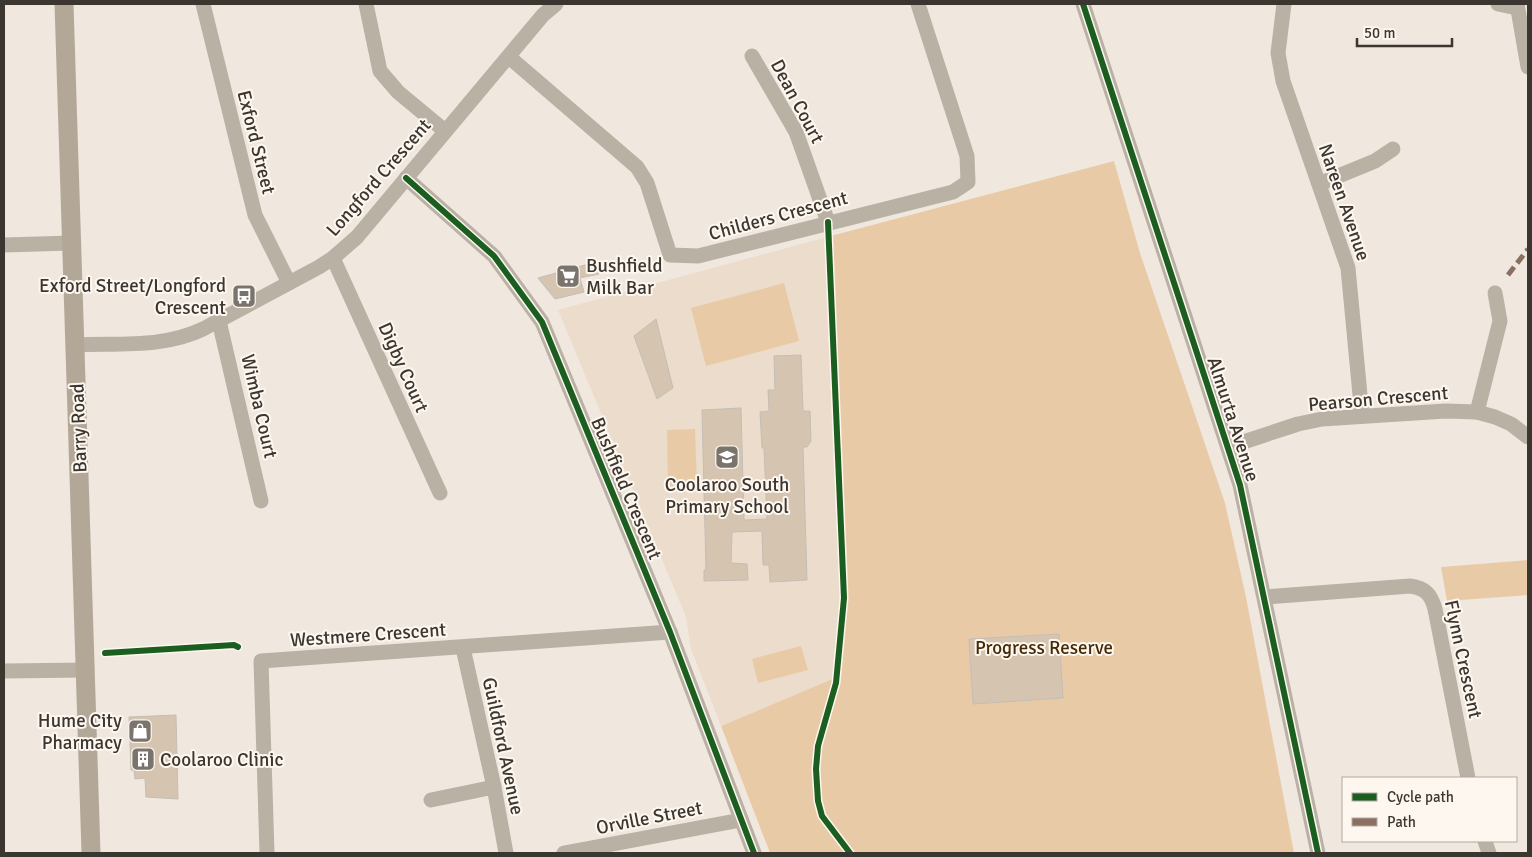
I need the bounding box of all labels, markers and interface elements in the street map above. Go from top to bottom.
scale bar [1357,15,1452,47]
text: 50 m [1364,24,1395,42]
street label: Dean Court [765,55,829,148]
street label: Exford Street [232,88,281,197]
street label: Longford Crescent [321,114,437,241]
street label: Nareen Avenue [1313,141,1375,264]
street label: Childers Crescent [706,186,851,246]
place label: Bushfield Milk Bar [586,254,663,300]
supermarket icon: Bushfield Milk Bar [555,263,581,289]
place label: Exford Street/Longford Crescent [39,274,226,320]
bus stop icon: Exford Street/Longford Crescent [231,283,257,309]
street label: Digby Court [373,319,434,417]
street label: Wimba Court [235,352,283,461]
street label: Almurta Avenue [1202,354,1265,485]
street label: Pearson Crescent [1307,381,1449,417]
street label: Barry Road [65,383,93,473]
street label: Bushfield Crescent [585,414,667,563]
school or university icon: Coolaroo South Primary School [714,444,740,470]
place label: Coolaroo South Primary School [665,473,789,519]
street label: Flynn Crescent [1439,598,1487,721]
street label: Westmere Crescent [289,618,447,652]
park label: Progress Reserve [975,636,1113,660]
street label: Guildford Avenue [477,675,529,817]
place label: Hume City Pharmacy [38,709,122,755]
shop icon: Hume City Pharmacy [127,718,153,744]
building icon: Coolaroo Clinic [130,746,156,772]
place label: Coolaroo Clinic [160,748,284,772]
legend [1342,777,1517,842]
text: Cycle path [1387,788,1454,806]
street label: Orville Street [594,796,705,840]
text: Path [1387,813,1416,831]

